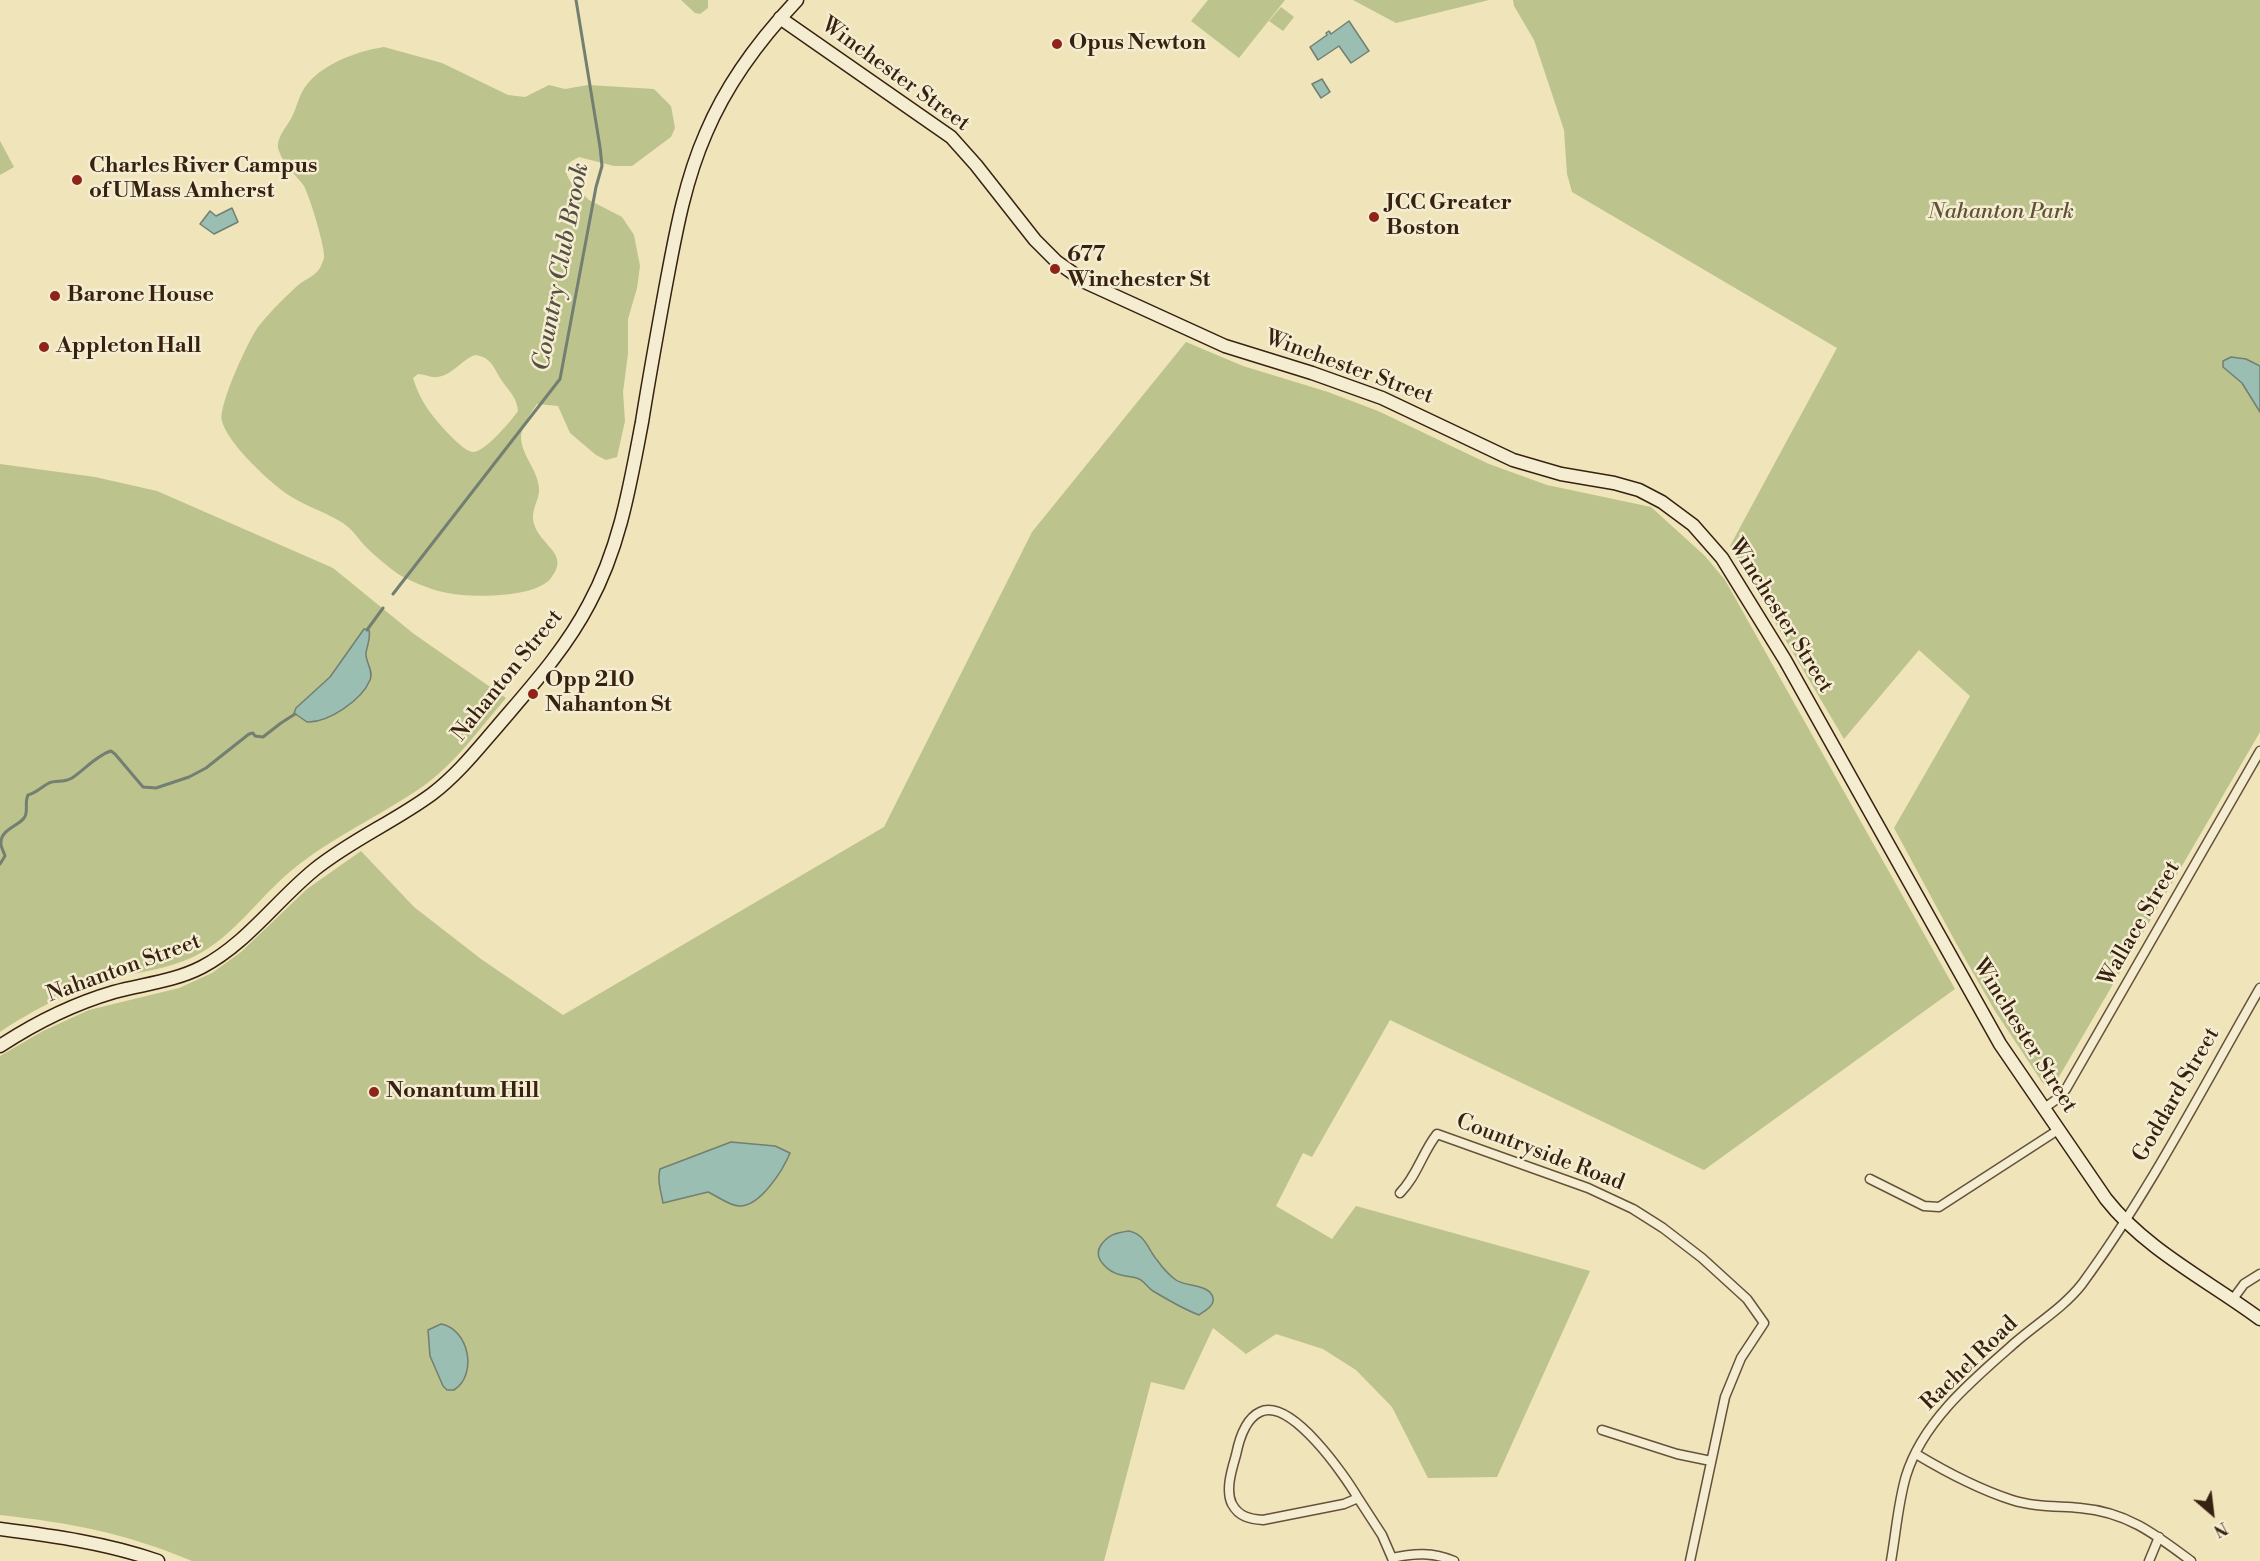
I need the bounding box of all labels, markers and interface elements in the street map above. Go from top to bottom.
street label: Winchester Street [816,12,974,138]
place label: Opus Newton [1069,31,1206,57]
marker: Opus Newton [1050,37,1064,51]
place label: Charles River Campus of UMass Amherst [89,154,317,206]
water label: Country Club Brook [528,161,596,373]
marker: Charles River Campus of UMass Amherst [70,173,84,187]
place label: JCC Greater Boston [1386,191,1512,242]
park label: Nahanton Park [1928,200,2074,226]
marker: JCC Greater Boston [1367,210,1381,224]
place label: 677 Winchester St [1067,243,1210,294]
marker: 677 Winchester St [1048,262,1062,276]
place label: Barone House [67,283,214,309]
marker: Barone House [48,289,62,303]
street label: Winchester Street [1261,325,1437,411]
place label: Appleton Hall [56,334,201,360]
marker: Appleton Hall [37,340,51,354]
street label: Winchester Street [1722,534,1838,698]
street label: Nahanton Street [447,605,569,747]
place label: Opp 210 Nahanton St [545,668,671,720]
marker: Opp 210 Nahanton St [526,687,540,701]
street label: Wallace Street [2093,857,2187,991]
street label: Nahanton Street [43,929,205,1009]
street label: Winchester Street [1966,954,2082,1118]
street label: Goddard Street [2128,1023,2226,1167]
place label: Nonantum Hill [386,1079,539,1105]
marker: Nonantum Hill [367,1085,381,1099]
street label: Countryside Road [1452,1109,1628,1197]
street label: Rachel Road [1916,1311,2024,1417]
north arrow [2182,1483,2242,1543]
text: N [2210,1517,2231,1541]

